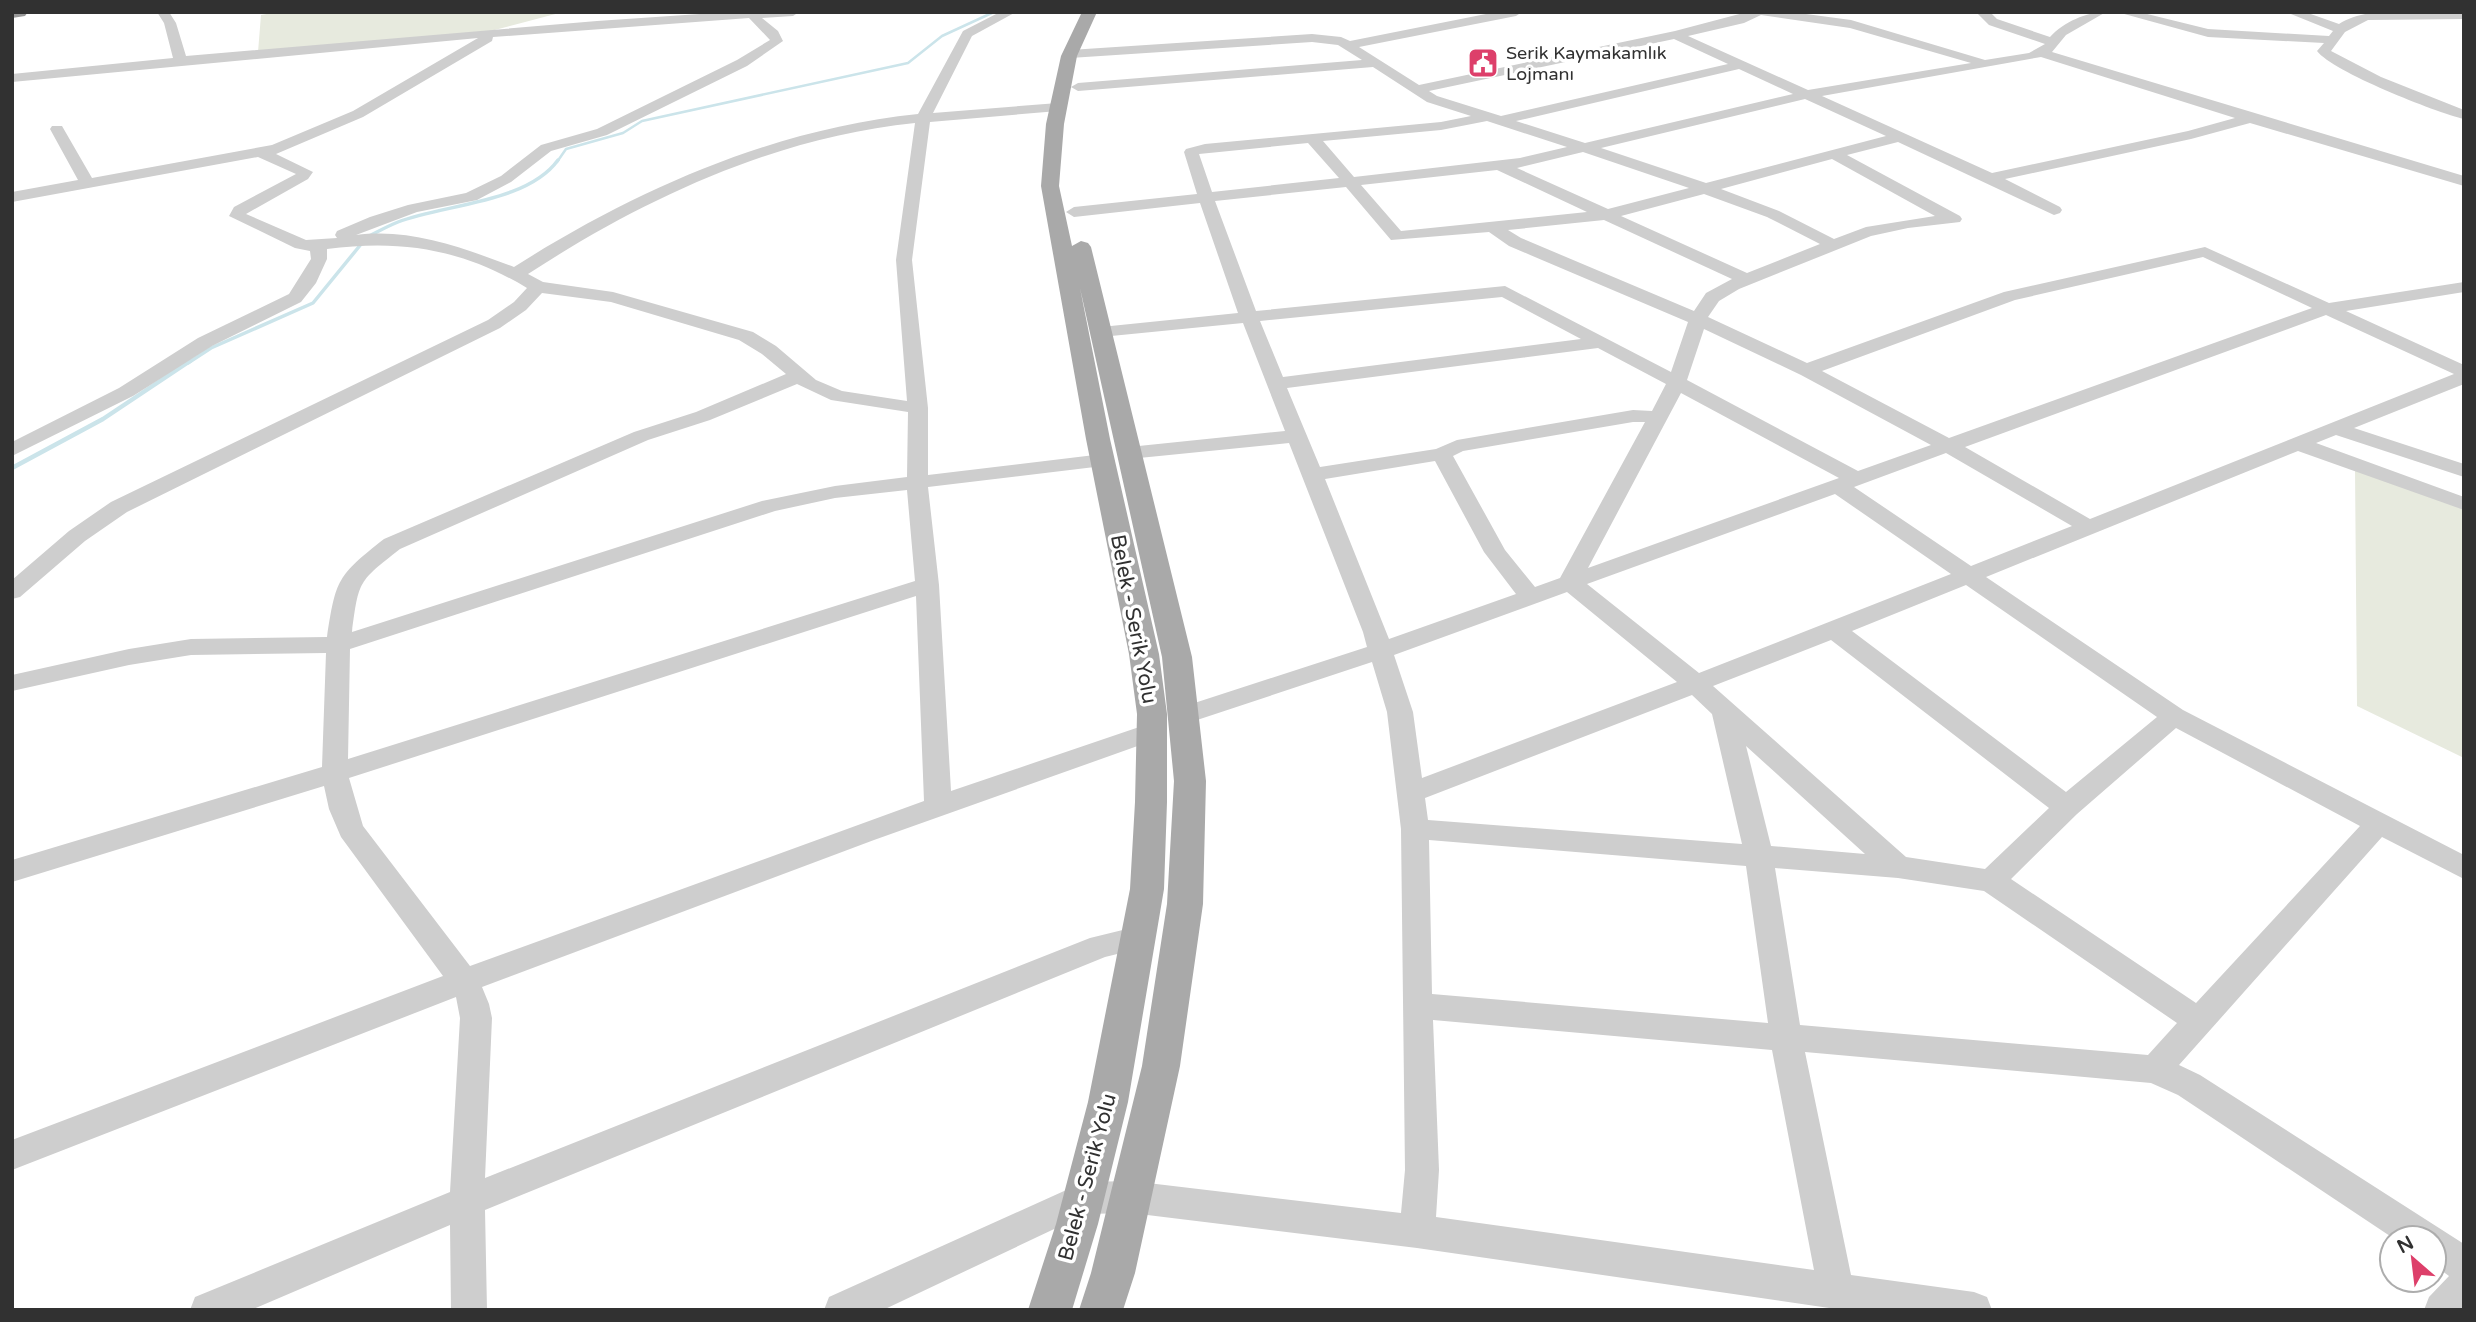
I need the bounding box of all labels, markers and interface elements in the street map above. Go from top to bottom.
place label: Serik Kaymakamlık Lojmanı [1506,42,1667,85]
public building icon: Serik Kaymakamlık Lojmanı [1466,46,1500,80]
street label: Belek - Serik Yolu [1105,532,1162,706]
street label: Belek - Serik Yolu [1053,1091,1122,1263]
north arrow [2378,1224,2448,1294]
text: N [2394,1232,2417,1258]

